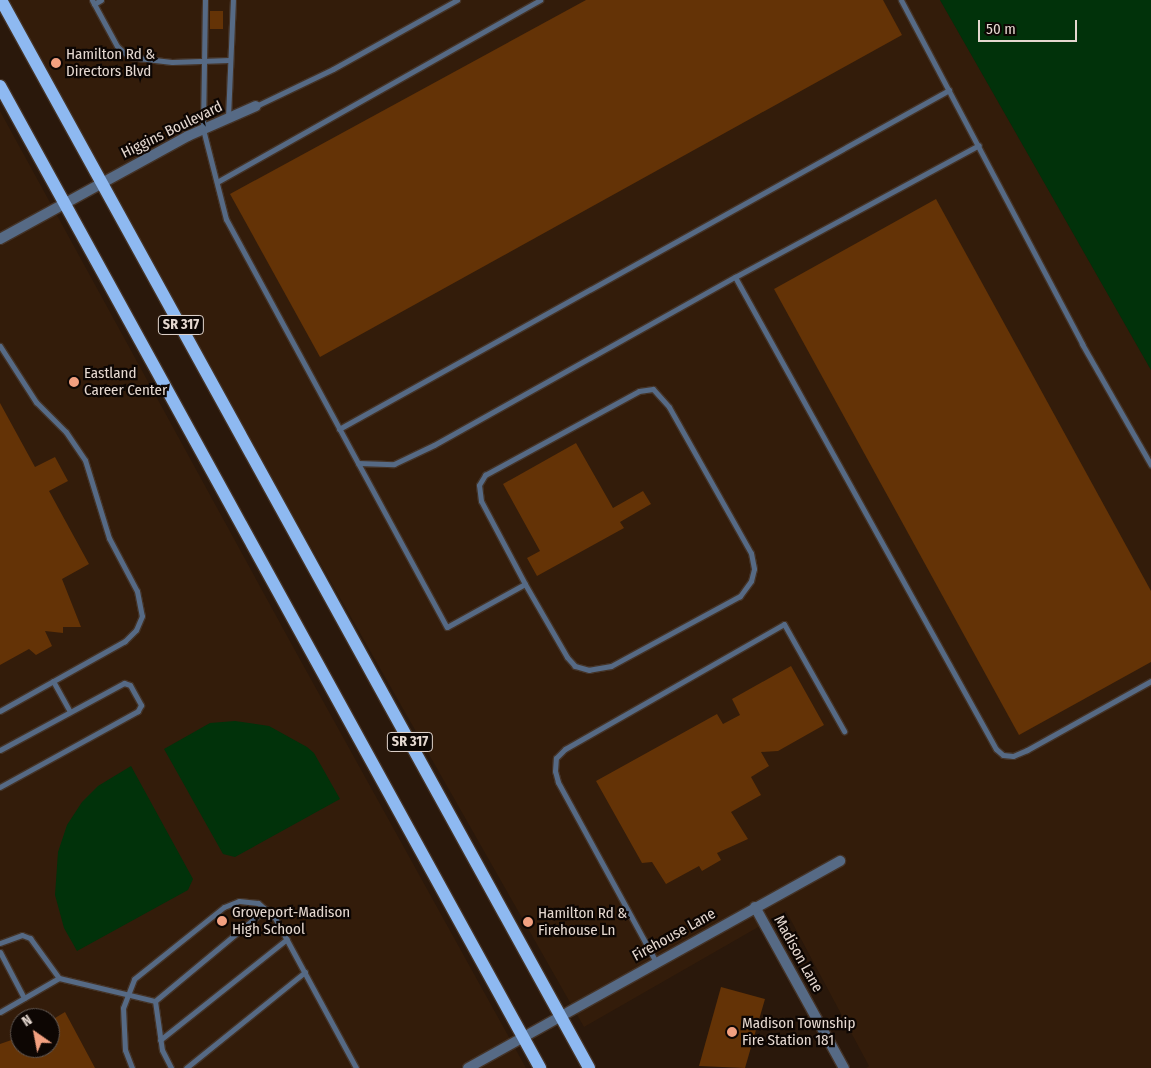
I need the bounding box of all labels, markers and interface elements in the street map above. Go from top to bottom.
scale bar [981,10,1080,42]
text: 50 m [986,20,1016,38]
place label: Hamilton Rd & Directors Blvd [66,45,155,80]
marker: Hamilton Rd & Directors Blvd [50,57,62,69]
street label: Higgins Boulevard [118,98,226,162]
road number: SR 317 [157,314,205,336]
place label: Eastland Career Center [84,364,167,399]
marker: Eastland Career Center [68,376,80,388]
road number: SR 317 [386,730,434,754]
place label: Groveport-Madison High School [232,903,350,938]
place label: Hamilton Rd & Firehouse Ln [538,904,627,939]
street label: Firehouse Lane [629,905,719,965]
street label: Madison Lane [770,913,826,995]
marker: Groveport-Madison High School [216,915,228,927]
marker: Hamilton Rd & Firehouse Ln [522,916,534,928]
north arrow [10,1008,60,1058]
text: N [19,1011,35,1030]
place label: Madison Township Fire Station 181 [742,1014,855,1049]
marker: Madison Township Fire Station 181 [726,1026,738,1038]

